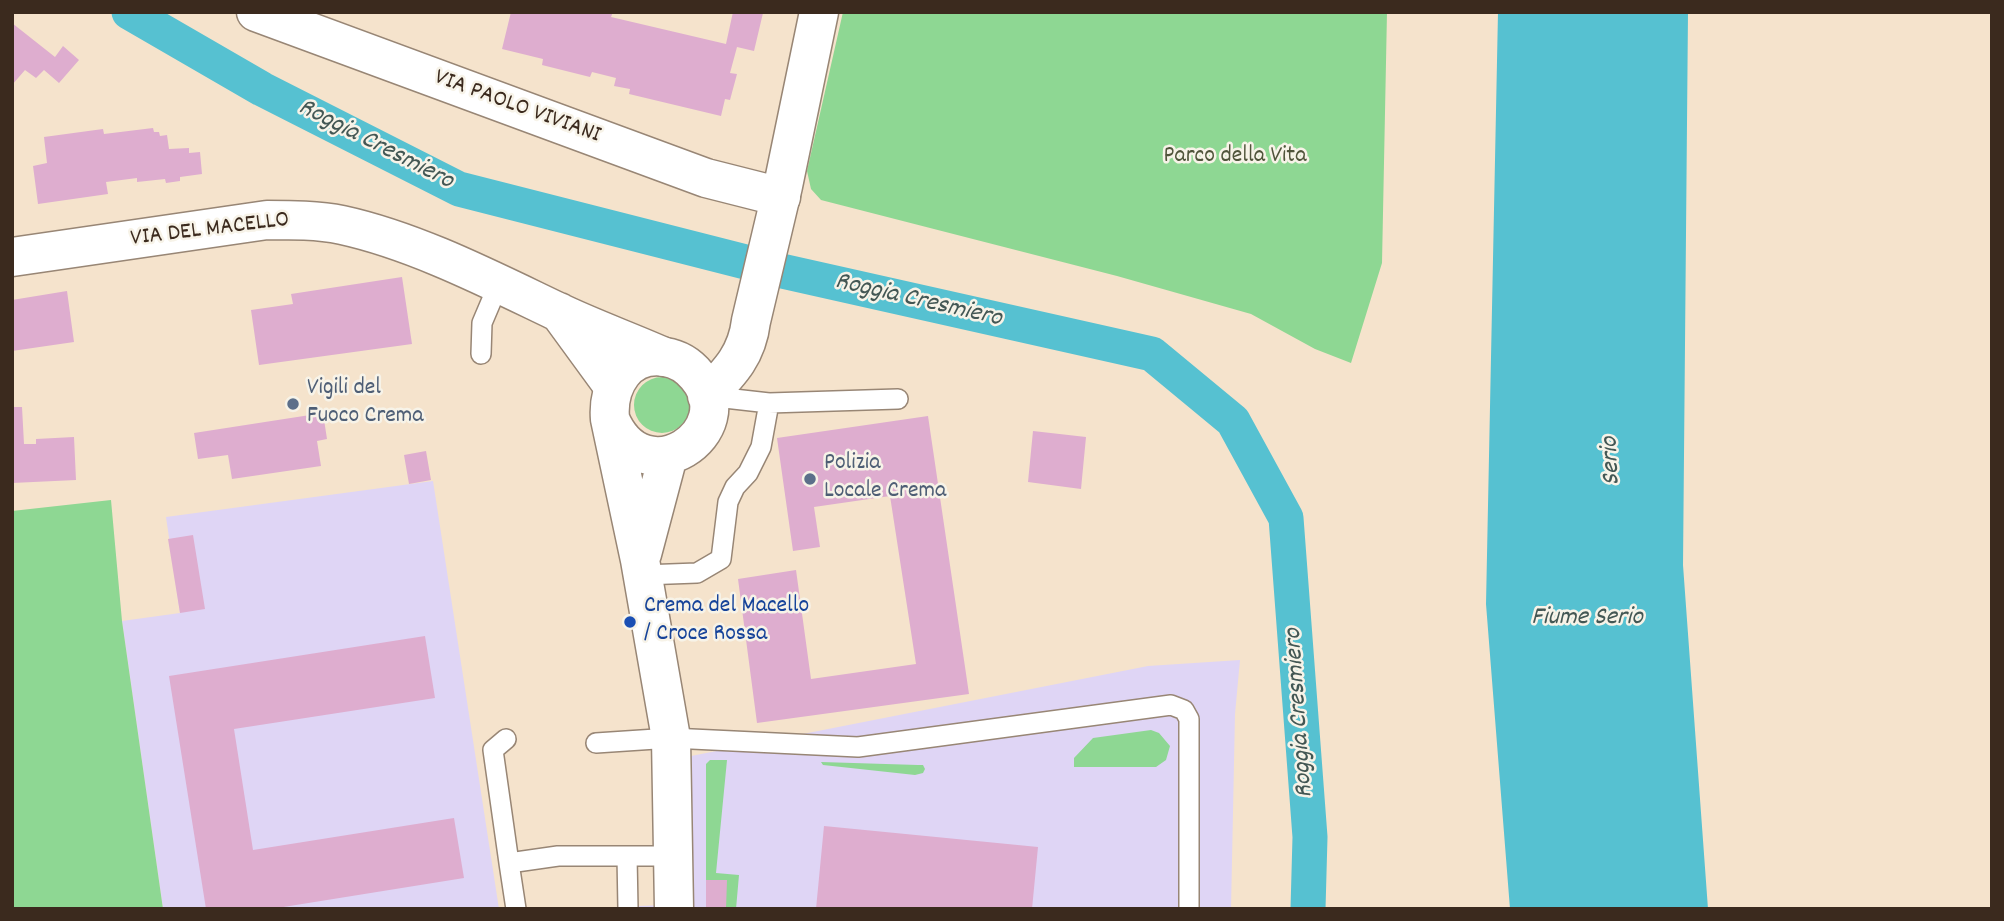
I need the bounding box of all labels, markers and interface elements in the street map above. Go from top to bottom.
street label: VIA PAOLO VIVIANI [430,65,604,151]
water label: Roggia Cresmiero [292,93,458,199]
park label: Parco della Vita [1164,144,1306,172]
street label: VIA DEL MACELLO [129,207,291,255]
water label: Roggia Cresmiero [832,268,1004,336]
place label: Vigili del Fuoco Crema [307,376,424,432]
marker: Vigili del Fuoco Crema [285,396,301,412]
water label: Serio [1596,436,1630,486]
place label: Polizia Locale Crema [824,451,946,507]
marker: Polizia Locale Crema [802,471,818,487]
place label: Crema del Macello / Croce Rossa [644,594,809,650]
water label: Fiume Serio [1531,603,1643,635]
marker: Crema del Macello / Croce Rossa [622,614,638,630]
water label: Roggia Cresmiero [1280,627,1322,799]

